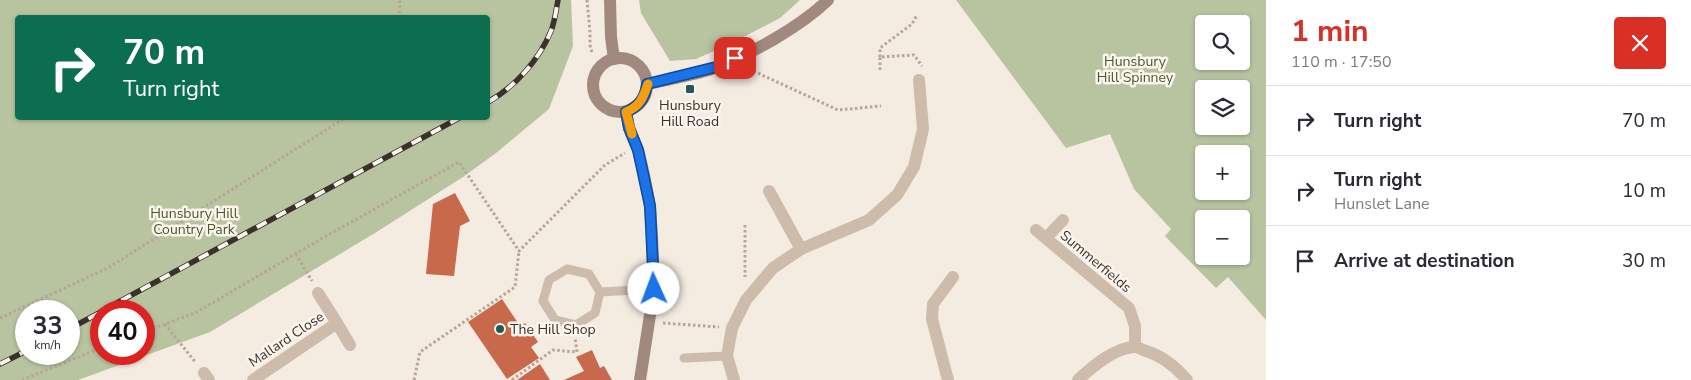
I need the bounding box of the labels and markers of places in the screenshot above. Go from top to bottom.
pin [714,37,756,79]
marker: Hunsbury Hill Road [684,83,696,95]
place label: Hunsbury Hill Road [659,96,722,131]
place label: The Hill Shop [510,320,596,339]
marker: The Hill Shop [494,323,506,335]

